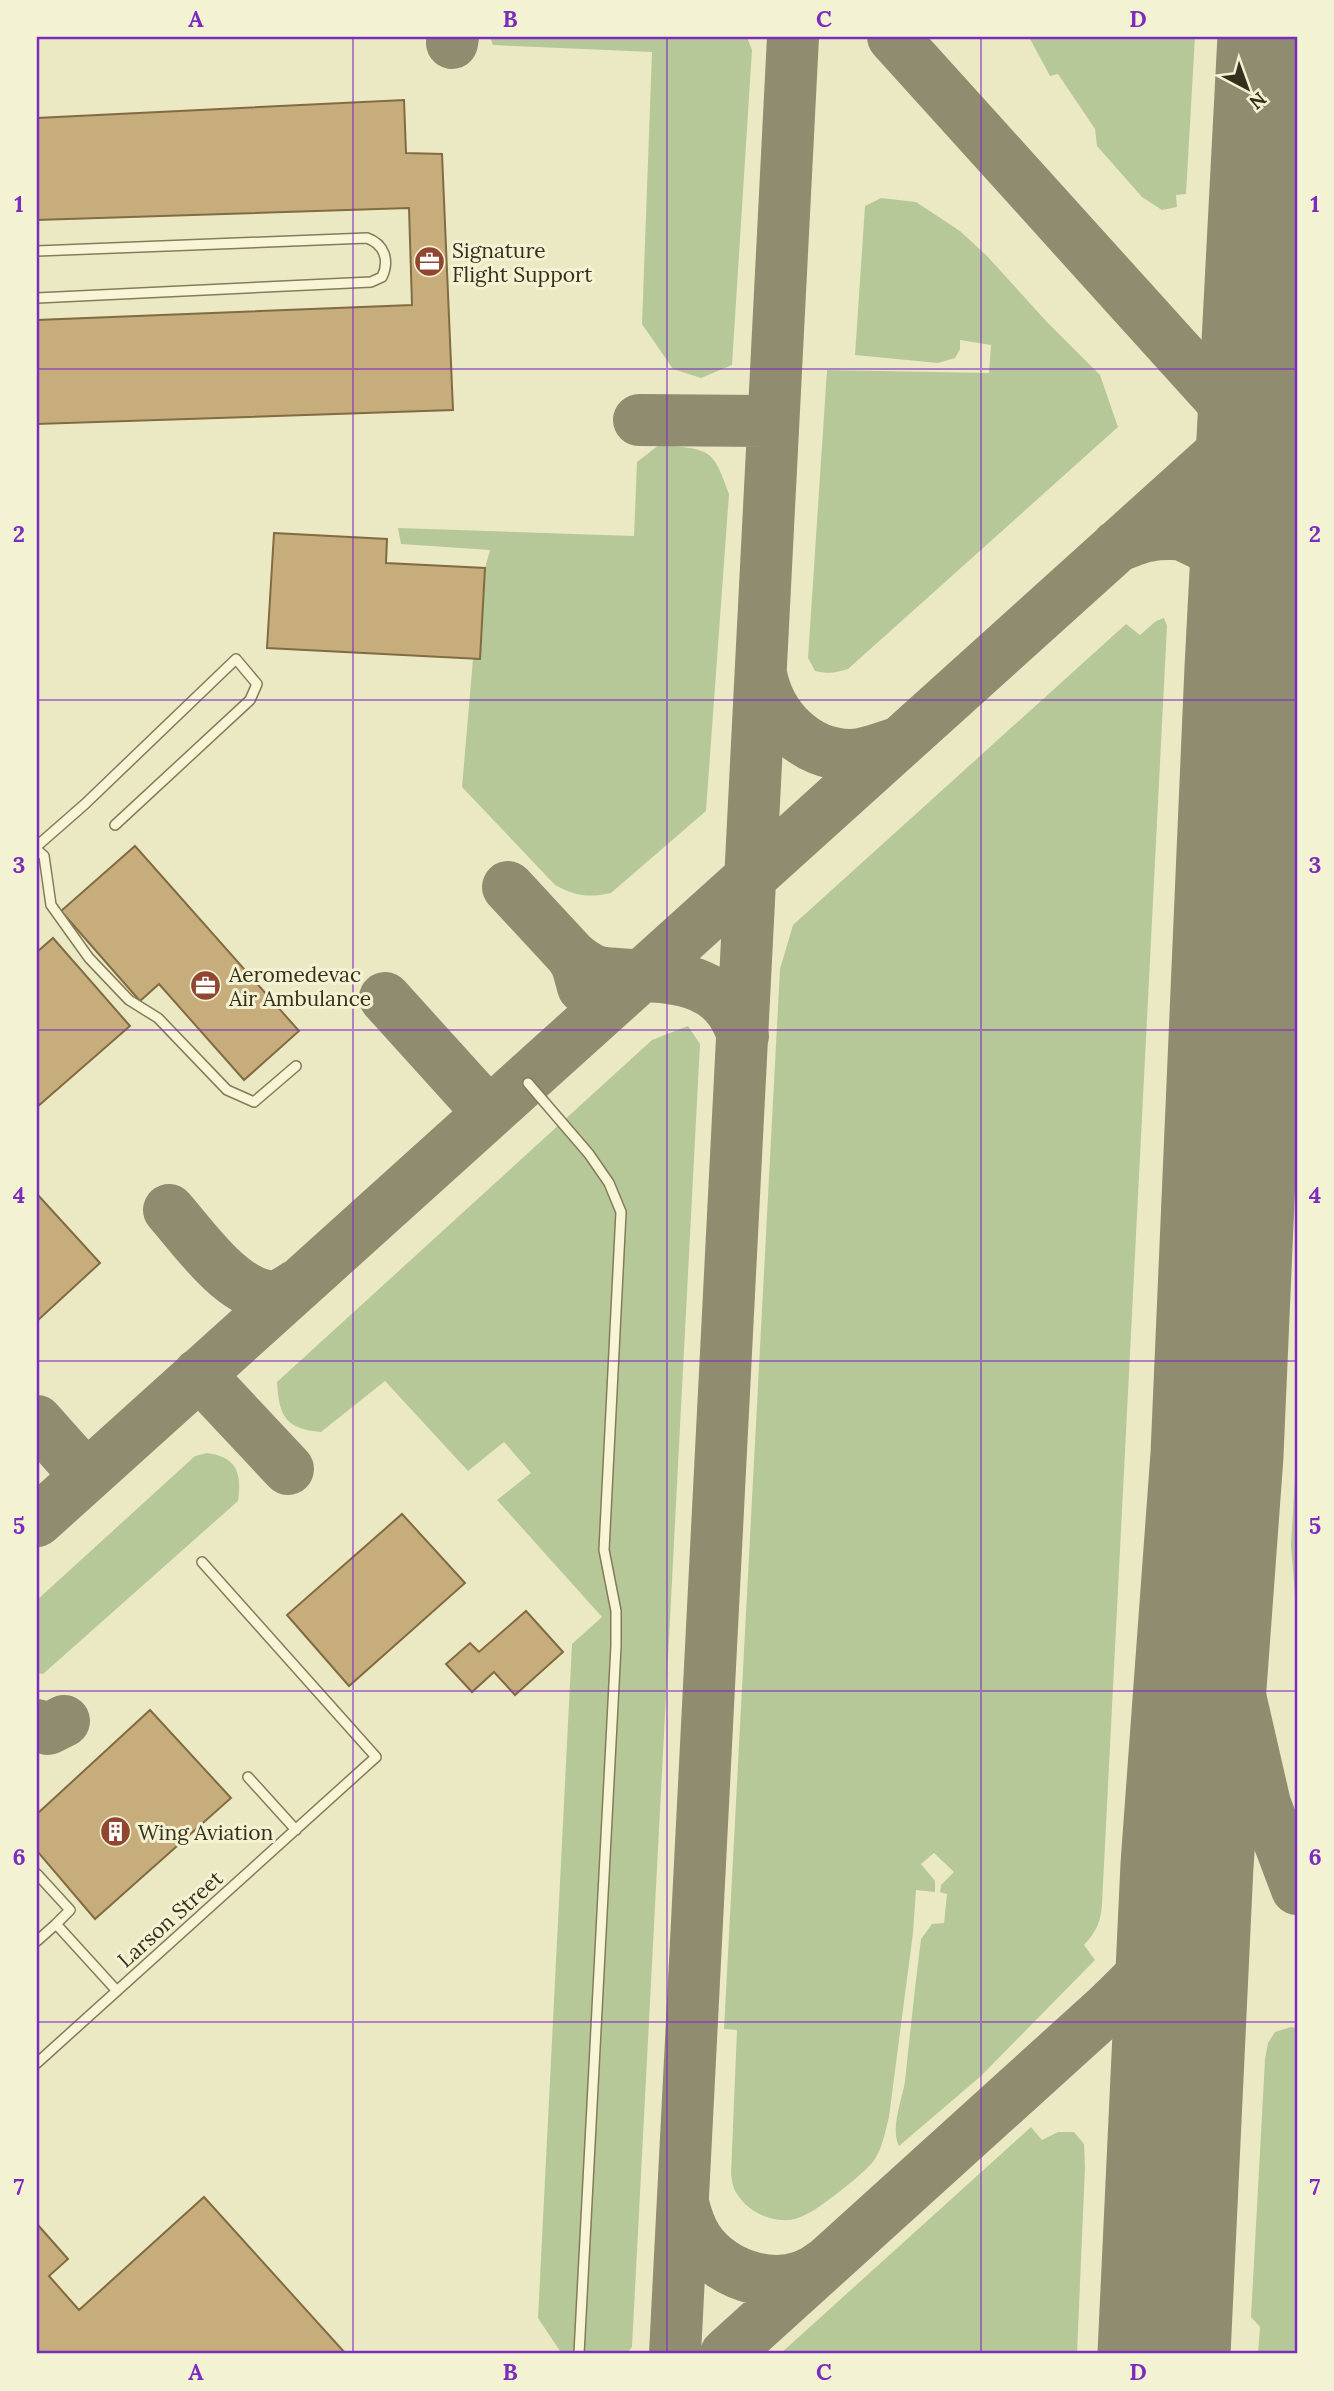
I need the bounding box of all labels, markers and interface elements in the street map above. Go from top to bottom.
text: A [188,4,204,33]
text: B [502,4,518,33]
text: C [816,4,832,33]
text: D [1129,4,1147,33]
north arrow [1212,52,1282,122]
text: N [1245,87,1272,115]
text: 1 [14,189,24,218]
text: 1 [1310,189,1320,218]
place label: Signature Flight Support [452,237,593,288]
office icon: Signature Flight Support [412,245,446,279]
text: 2 [13,519,25,548]
text: 2 [1309,519,1321,548]
text: 3 [13,850,25,879]
text: 3 [1309,850,1321,879]
place label: Aeromedevac Air Ambulance [228,961,371,1012]
office icon: Aeromedevac Air Ambulance [189,969,223,1003]
text: 4 [13,1180,25,1209]
text: 4 [1309,1180,1321,1209]
text: 5 [13,1511,25,1540]
text: 5 [1309,1511,1321,1540]
building icon: Wing Aviation [98,1815,132,1849]
place label: Wing Aviation [138,1819,274,1846]
text: 6 [12,1842,26,1871]
text: 6 [1308,1842,1322,1871]
street label: Larson Street [112,1864,229,1973]
text: 7 [14,2172,25,2201]
text: 7 [1310,2172,1321,2201]
text: A [188,2357,204,2386]
text: B [502,2357,518,2386]
text: C [816,2357,832,2386]
text: D [1129,2357,1147,2386]

